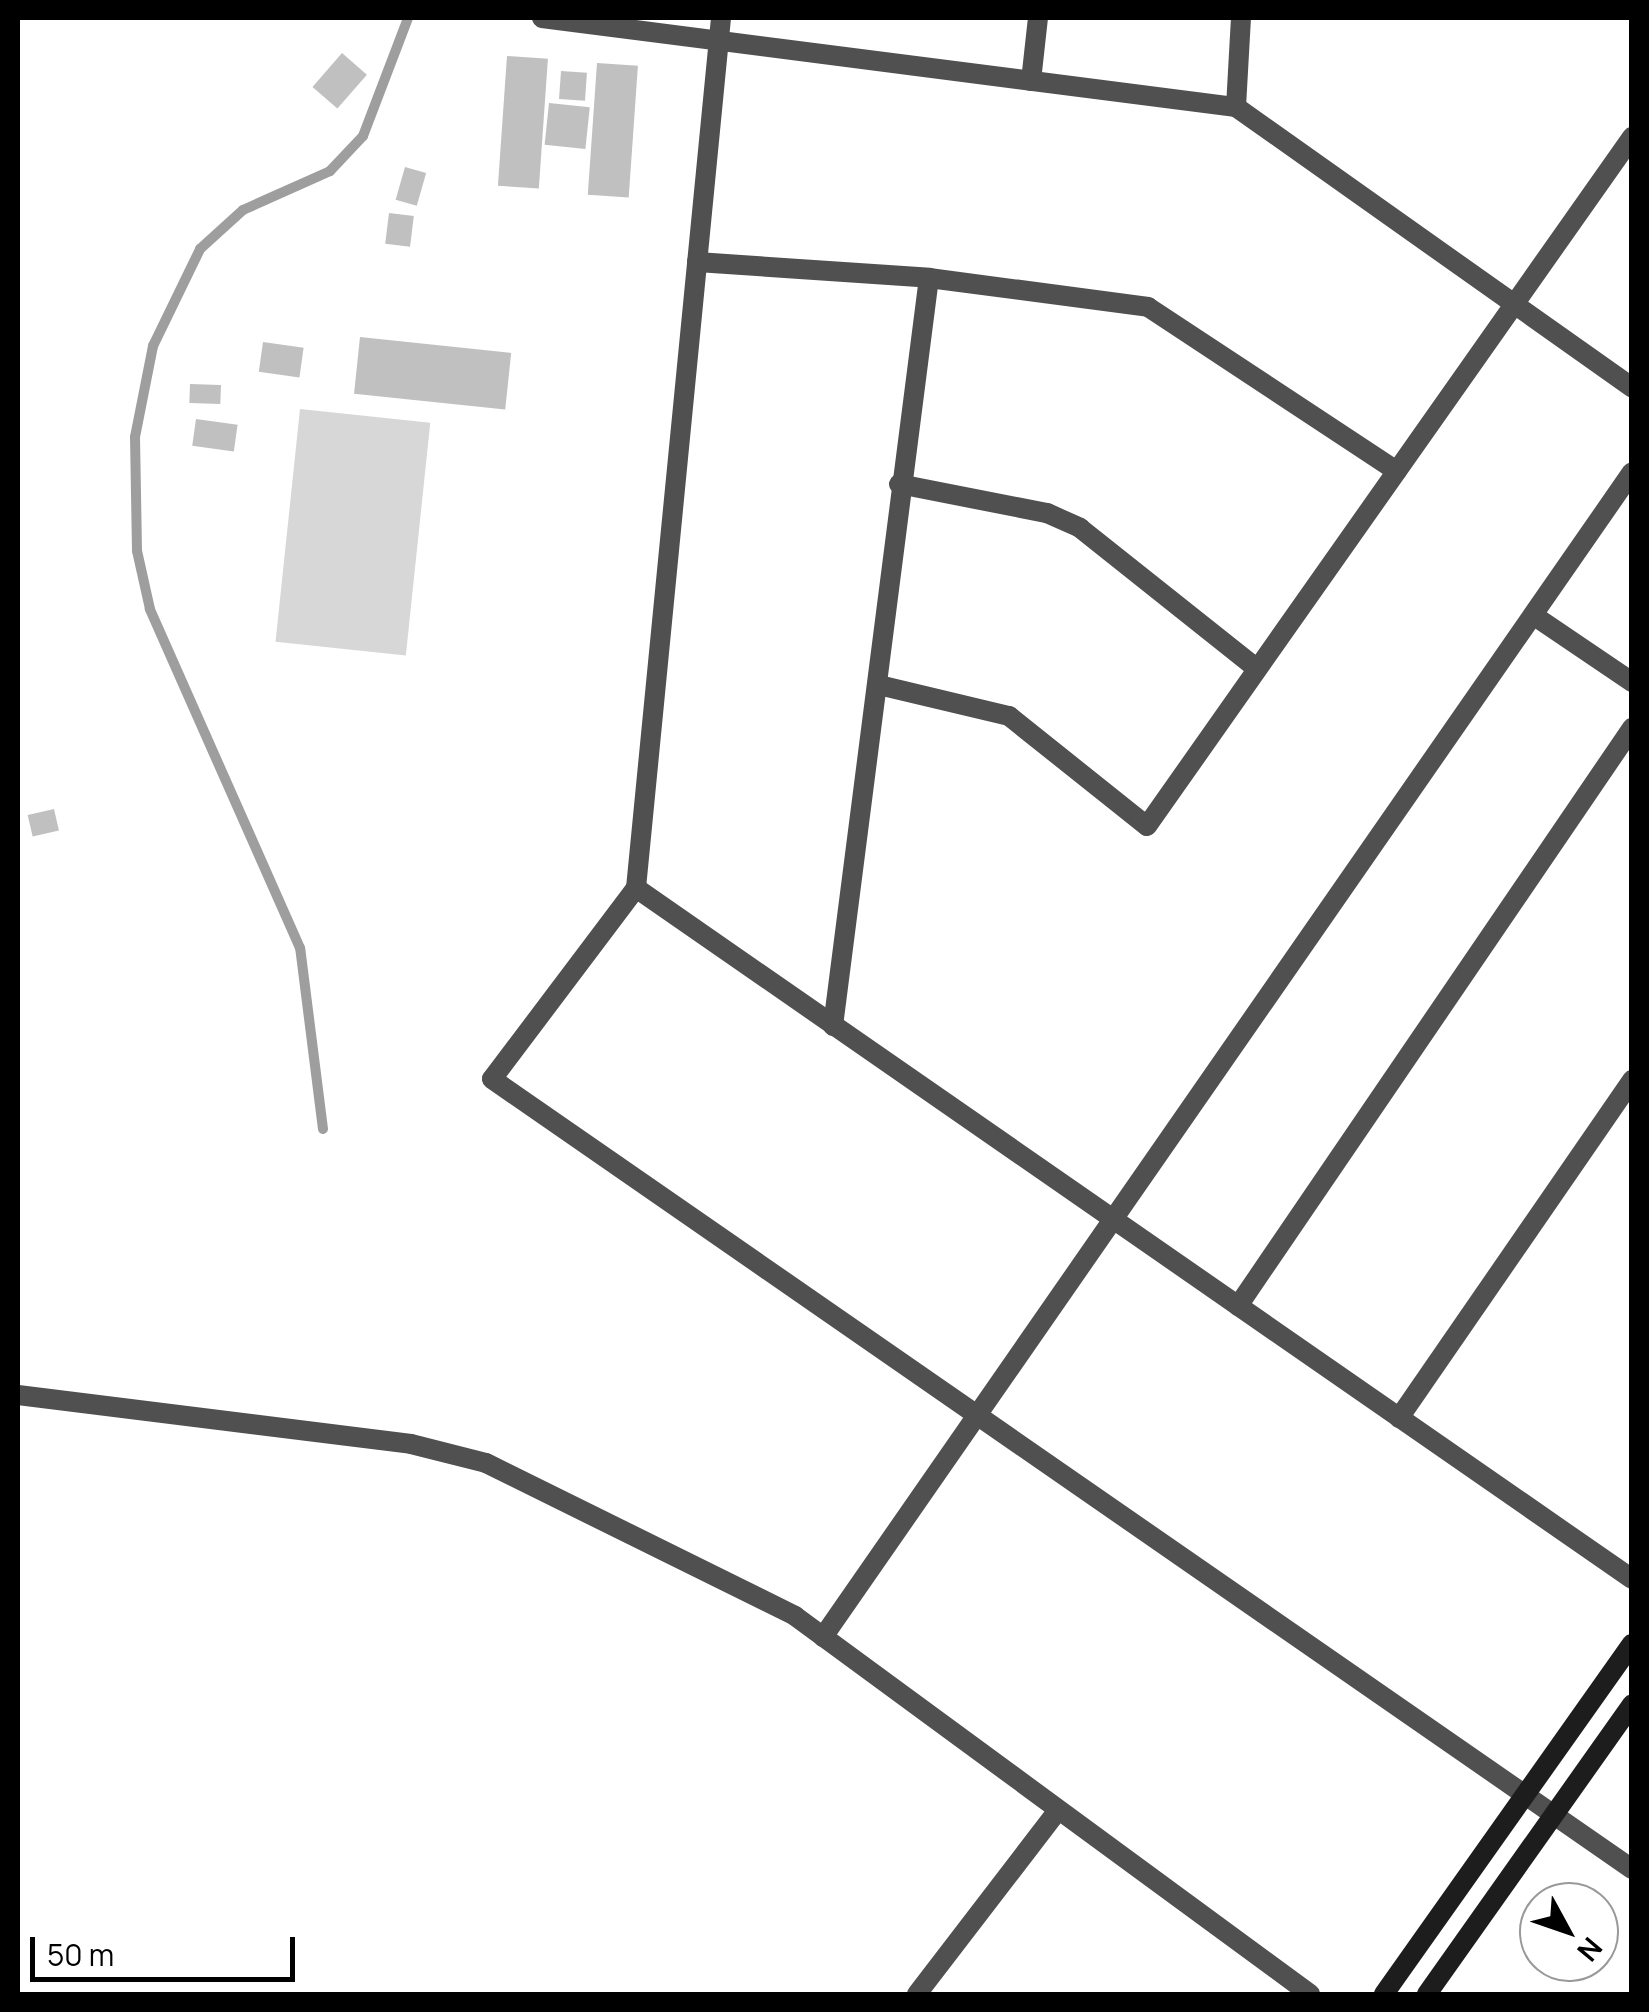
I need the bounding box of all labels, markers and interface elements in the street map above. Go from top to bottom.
north arrow [1519,1882,1619,1982]
scale bar [35,1917,300,1979]
text: N [1569,1930,1611,1970]
text: 50 m [47,1934,114,1975]

